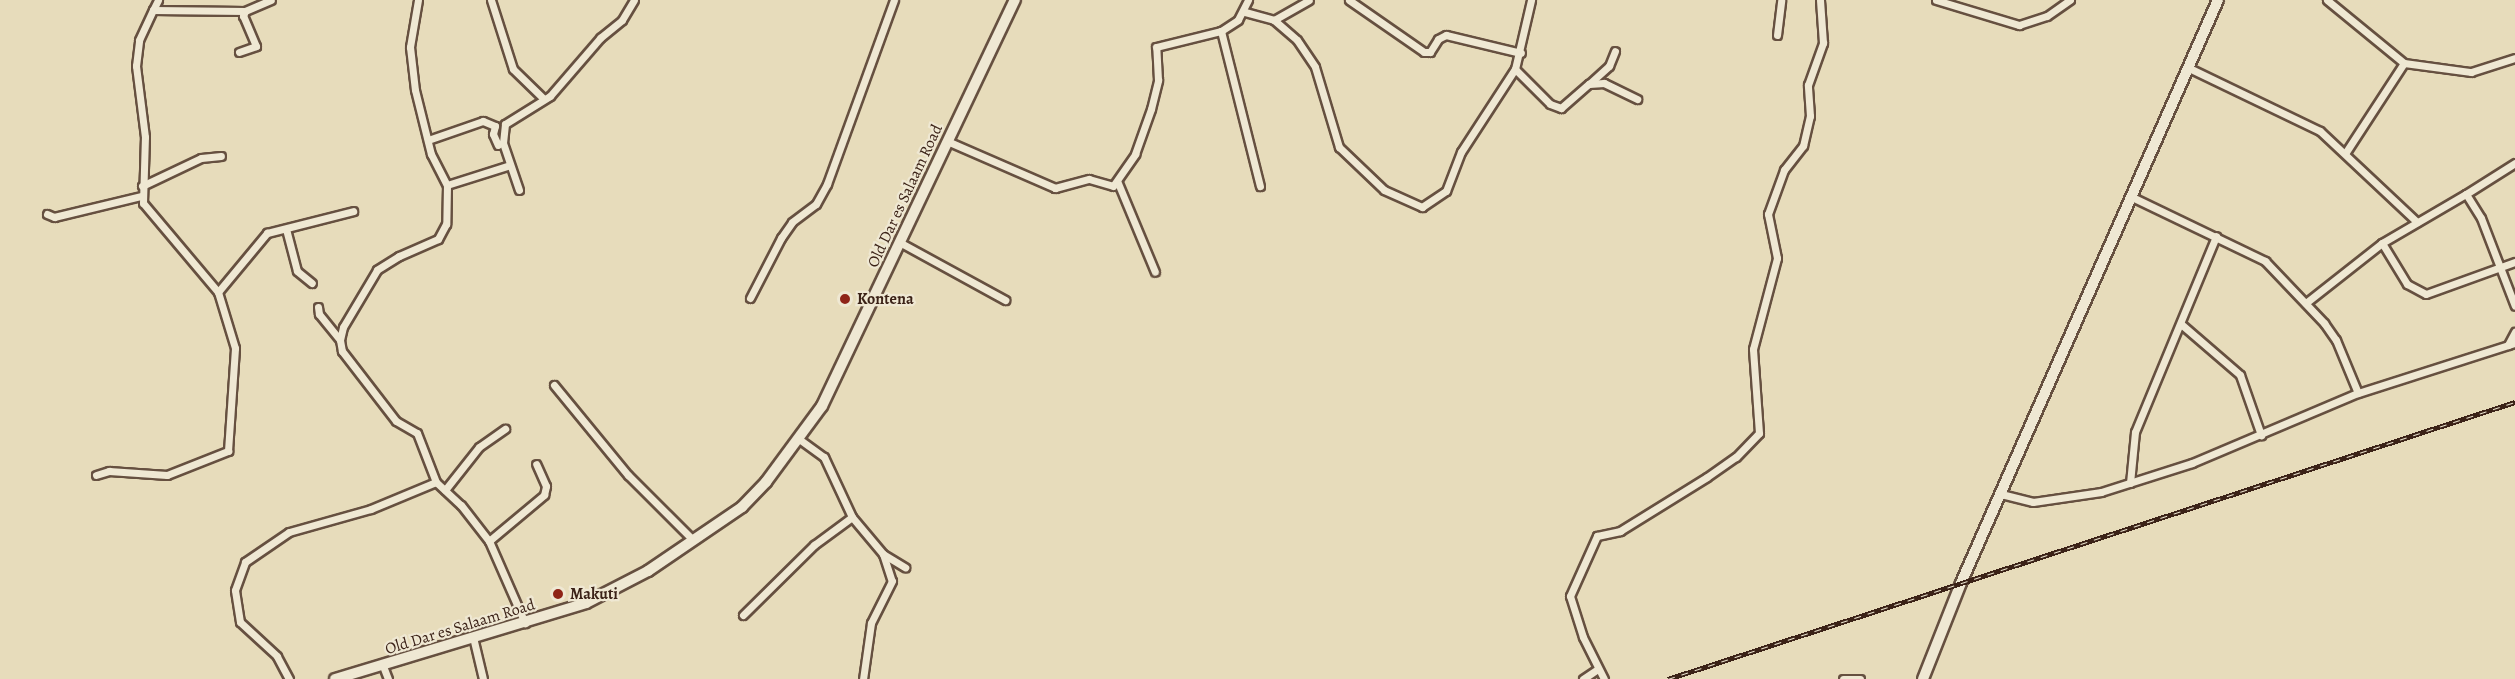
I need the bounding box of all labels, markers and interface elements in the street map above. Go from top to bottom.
street label: Old Dar es Salaam Road [863,121,947,271]
place label: Kontena [857,289,914,309]
marker: Kontena [838,292,852,306]
place label: Makuti [570,584,618,604]
marker: Makuti [551,587,565,601]
street label: Old Dar es Salaam Road [383,595,537,659]

